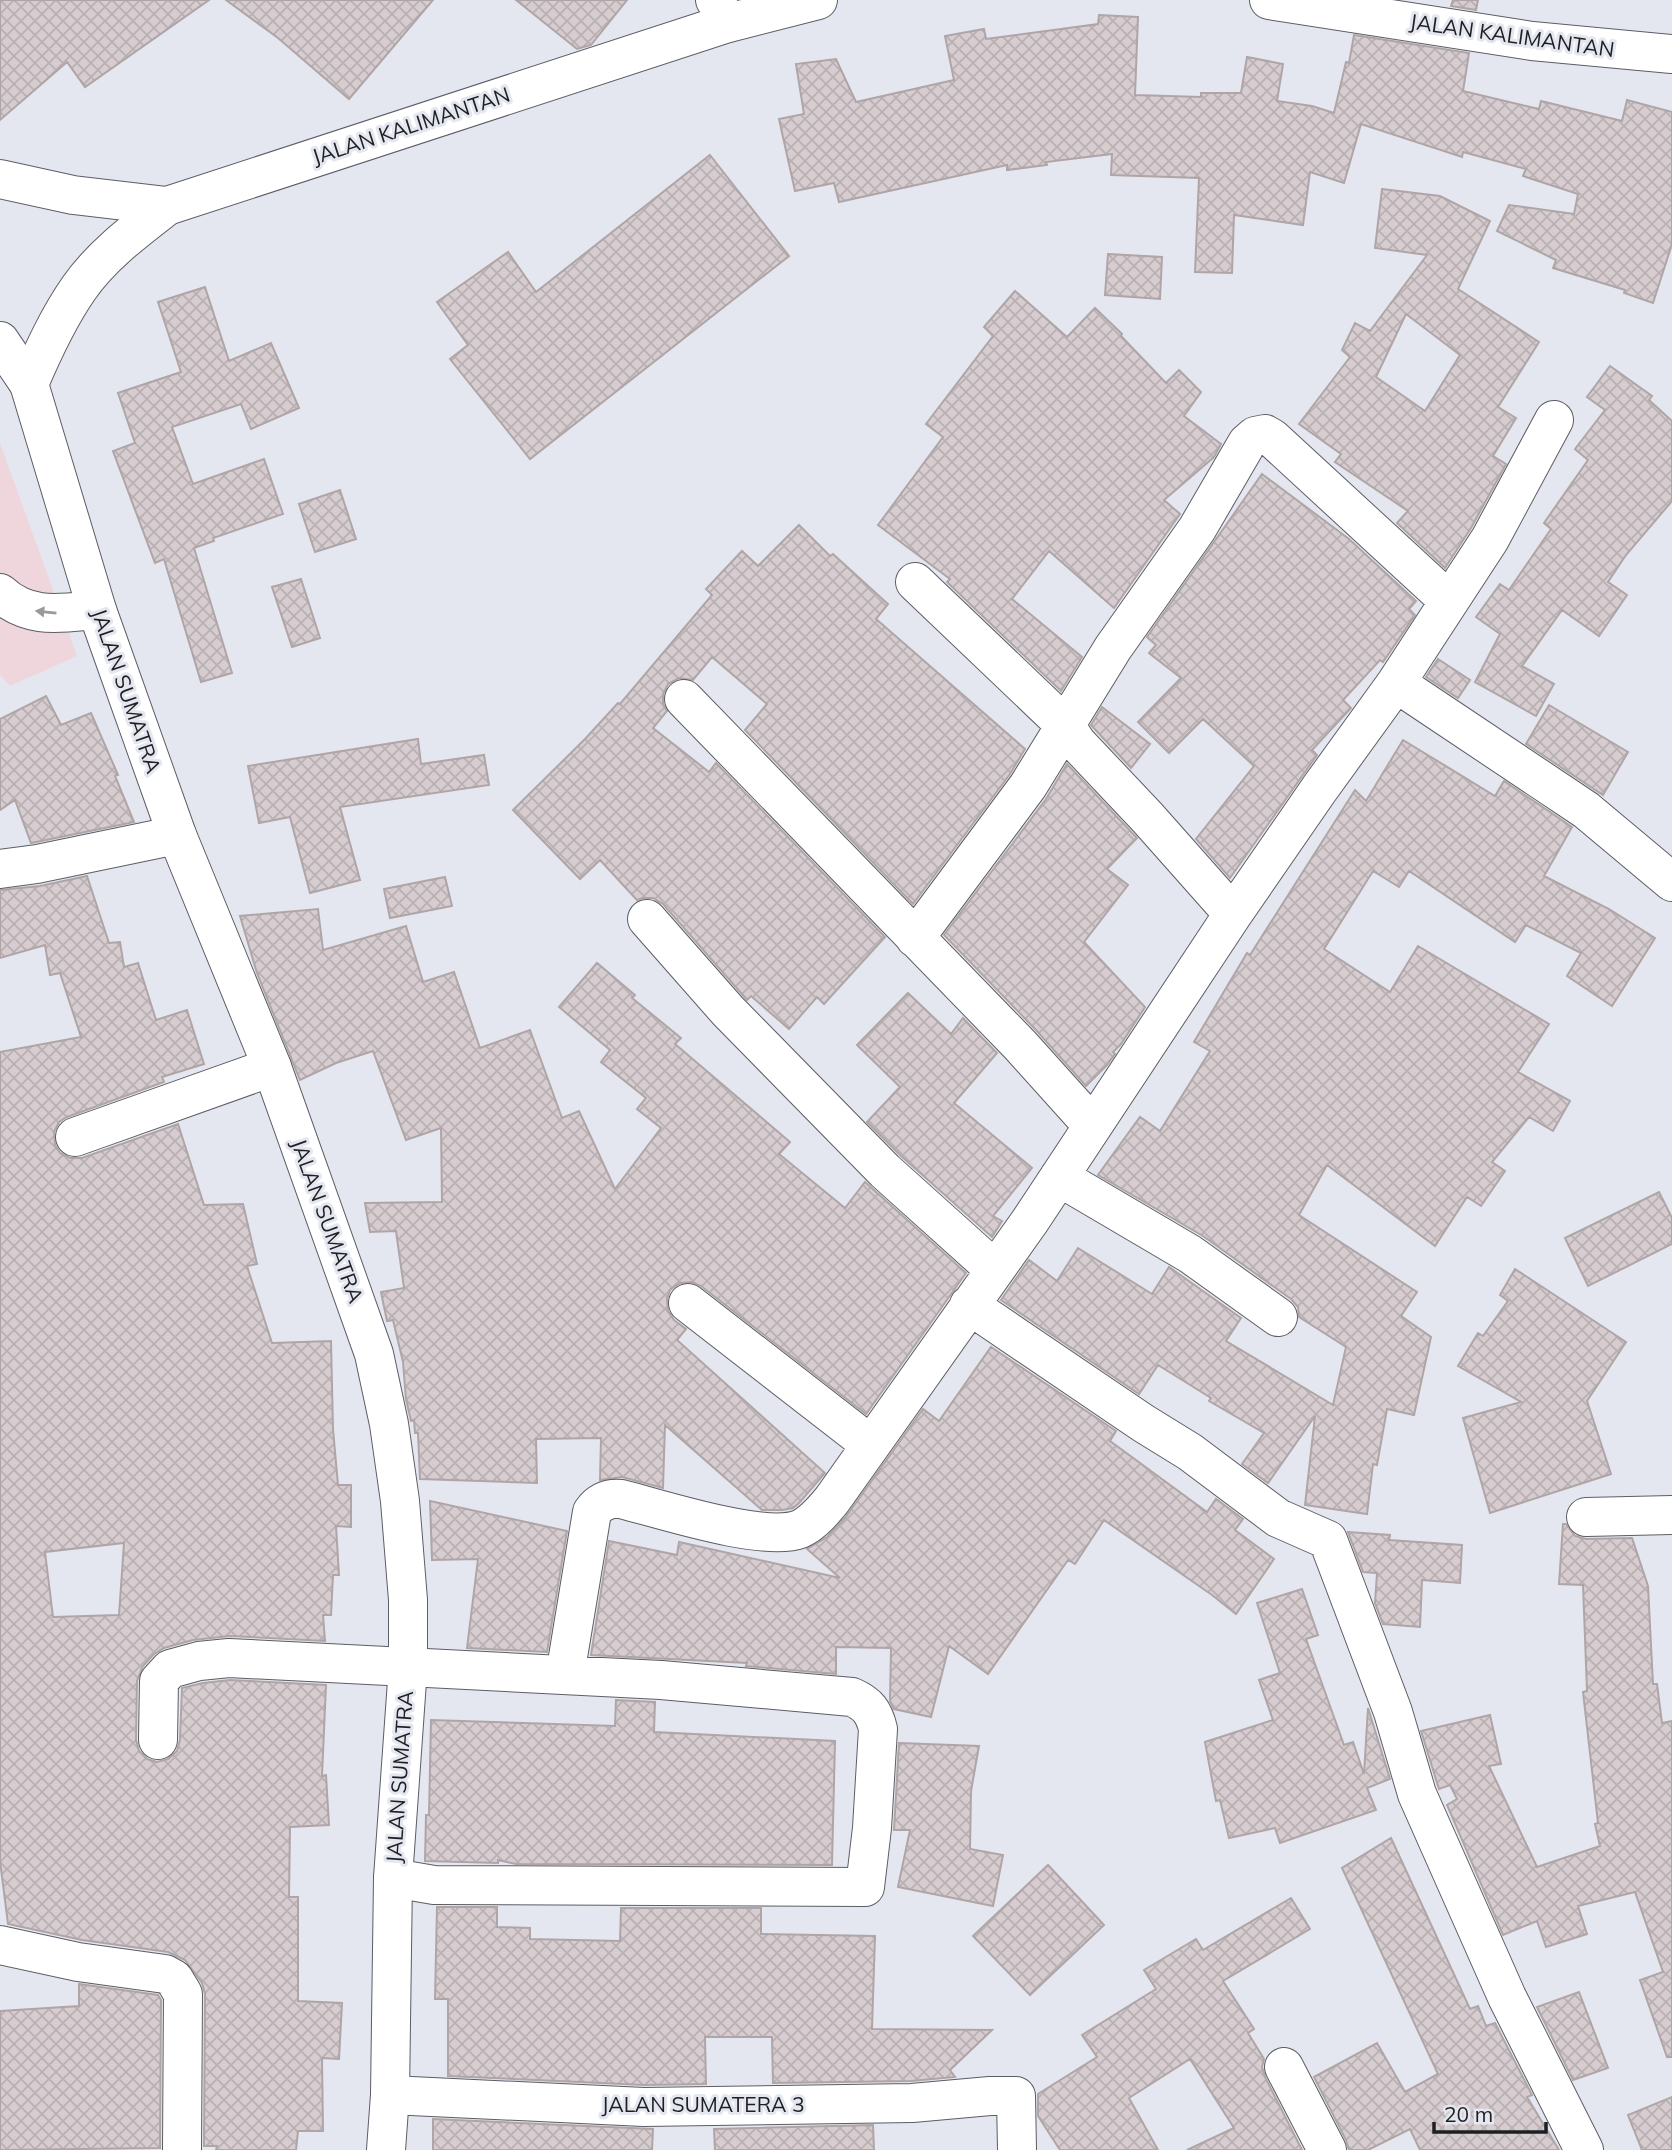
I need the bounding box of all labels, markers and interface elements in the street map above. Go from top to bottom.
street label: JALAN KALIMANTAN [1408,8,1616,62]
street label: JALAN KALIMANTAN [309,81,513,169]
street label: JALAN SUMATRA [87,605,168,777]
one-way arrow [35,606,57,617]
street label: JALAN SUMATRA [286,1135,370,1307]
street label: JALAN SUMATRA [380,1689,418,1864]
scale bar [1434,2090,1546,2134]
street label: JALAN SUMATERA 3 [601,2091,805,2117]
text: 20 m [1444,2101,1493,2127]

